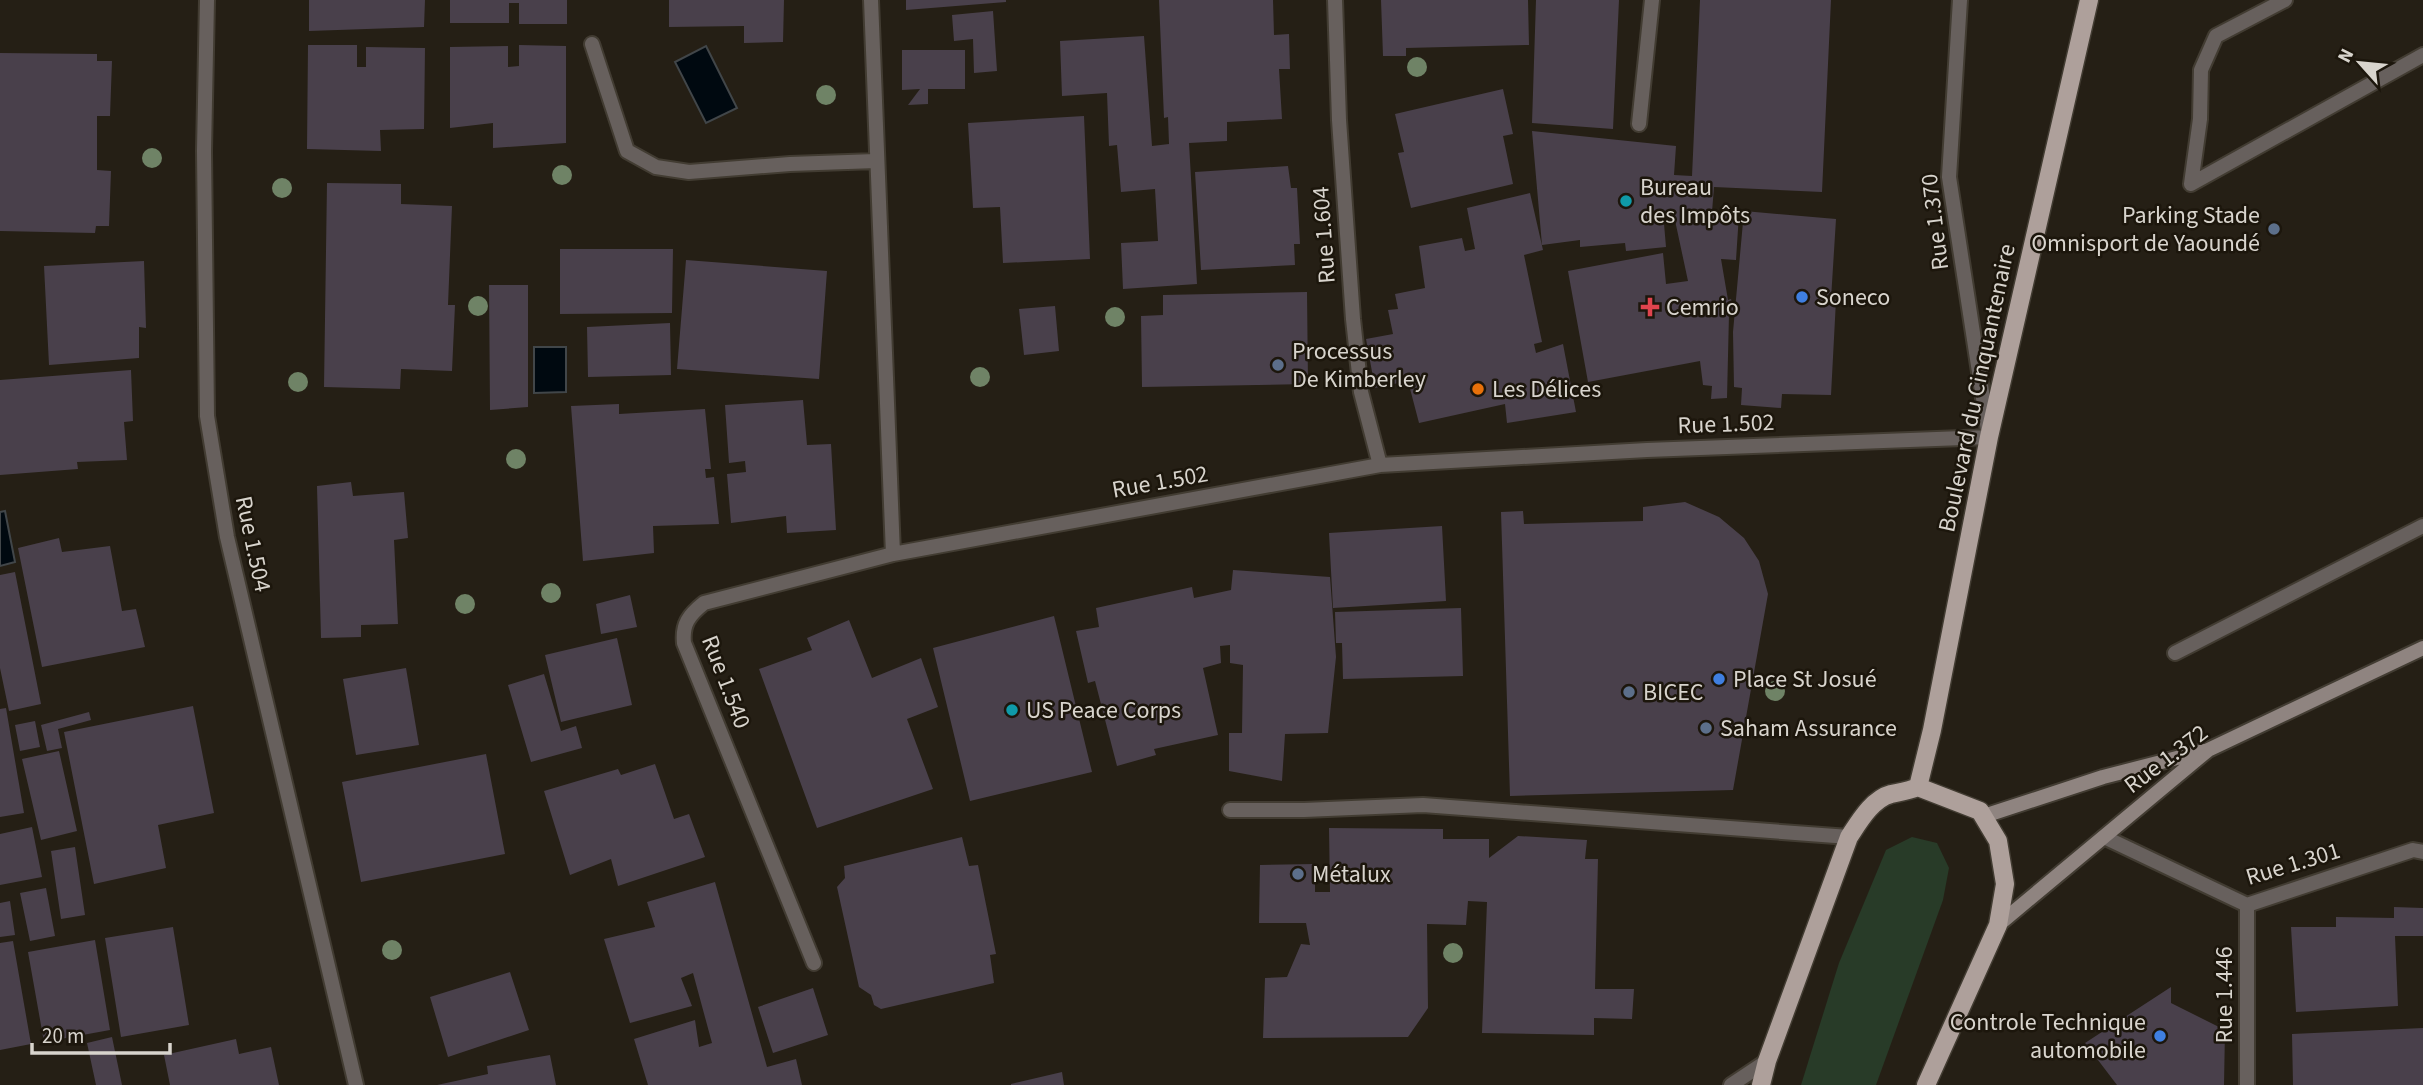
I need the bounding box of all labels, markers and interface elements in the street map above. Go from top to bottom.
north arrow [2325,28,2395,98]
text: N [2331,44,2361,68]
place label: Bureau des Impôts [1640,170,1750,233]
street label: Rue 1.370 [1912,172,1958,272]
street label: Rue 1.604 [1303,185,1345,285]
marker: Bureau des Impôts [1618,193,1634,209]
place label: Parking Stade Omnisport de Yaoundé [2031,198,2260,261]
marker: Parking Stade Omnisport de Yaoundé [2266,221,2282,237]
street label: Boulevard du Cinquantenaire [1929,241,2025,535]
place label: Soneco [1816,280,1890,315]
marker: Soneco [1794,289,1810,305]
place label: Cemrio [1666,290,1739,325]
marker: Cemrio [1640,297,1660,317]
place label: Processus De Kimberley [1292,334,1426,397]
marker: Processus De Kimberley [1270,357,1286,373]
place label: Les Délices [1492,372,1601,407]
marker: Les Délices [1470,381,1486,397]
street label: Rue 1.502 [1677,405,1775,443]
street label: Rue 1.502 [1109,456,1211,508]
street label: Rue 1.504 [226,493,280,595]
street label: Rue 1.540 [692,630,760,734]
place label: Place St Josué [1733,662,1877,697]
marker: Place St Josué [1711,671,1727,687]
place label: BICEC [1643,675,1703,710]
marker: BICEC [1621,684,1637,700]
place label: US Peace Corps [1026,693,1181,728]
marker: US Peace Corps [1004,702,1020,718]
place label: Saham Assurance [1720,711,1897,746]
street label: Rue 1.372 [2117,716,2215,802]
marker: Saham Assurance [1698,720,1714,736]
street label: Rue 1.301 [2241,833,2345,895]
place label: Métalux [1312,857,1391,892]
marker: Métalux [1290,866,1306,882]
street label: Rue 1.446 [2207,946,2242,1044]
place label: Controle Technique automobile [1950,1005,2146,1068]
scale bar [32,1012,170,1056]
text: 20 m [42,1021,84,1051]
marker: Controle Technique automobile [2152,1028,2168,1044]

